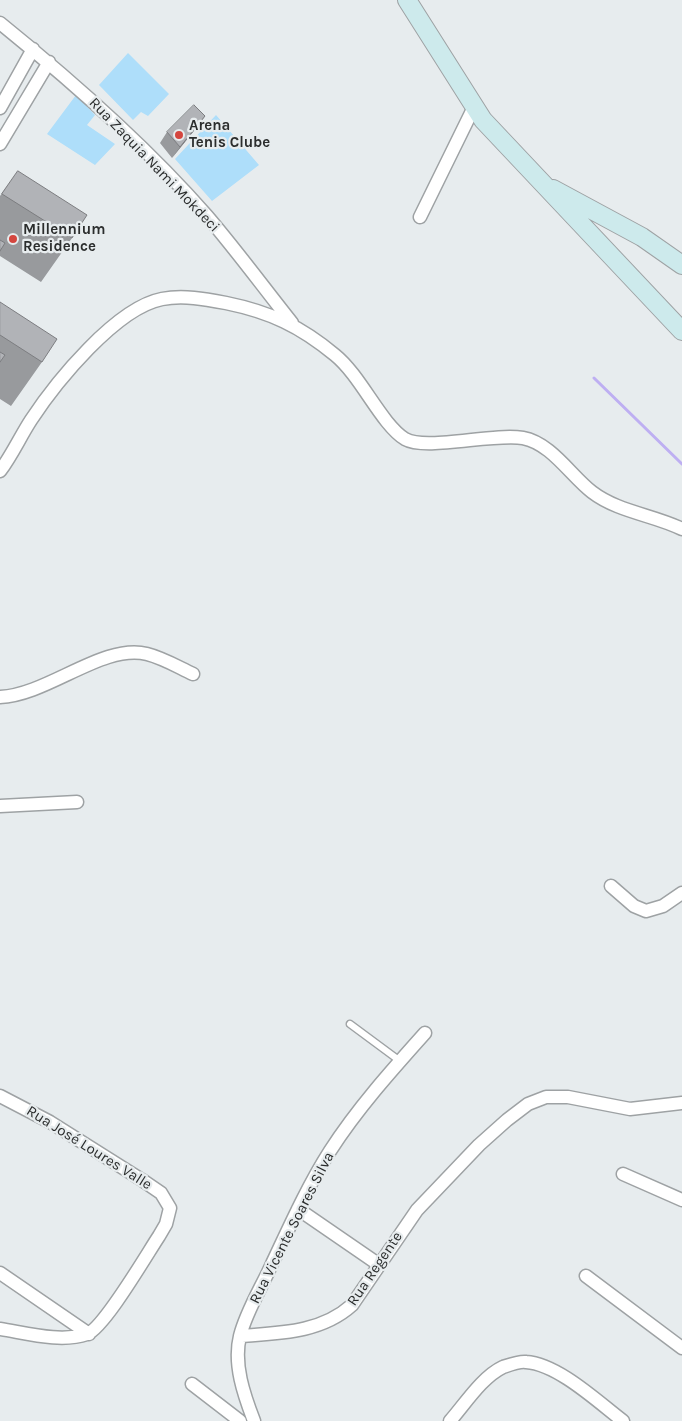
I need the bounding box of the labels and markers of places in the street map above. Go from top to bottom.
place label: Arena Tenis Clube [189,117,270,152]
marker: Arena Tenis Clube [173,129,185,141]
place label: Millennium Residence [23,221,105,256]
marker: Millennium Residence [7,233,19,245]

